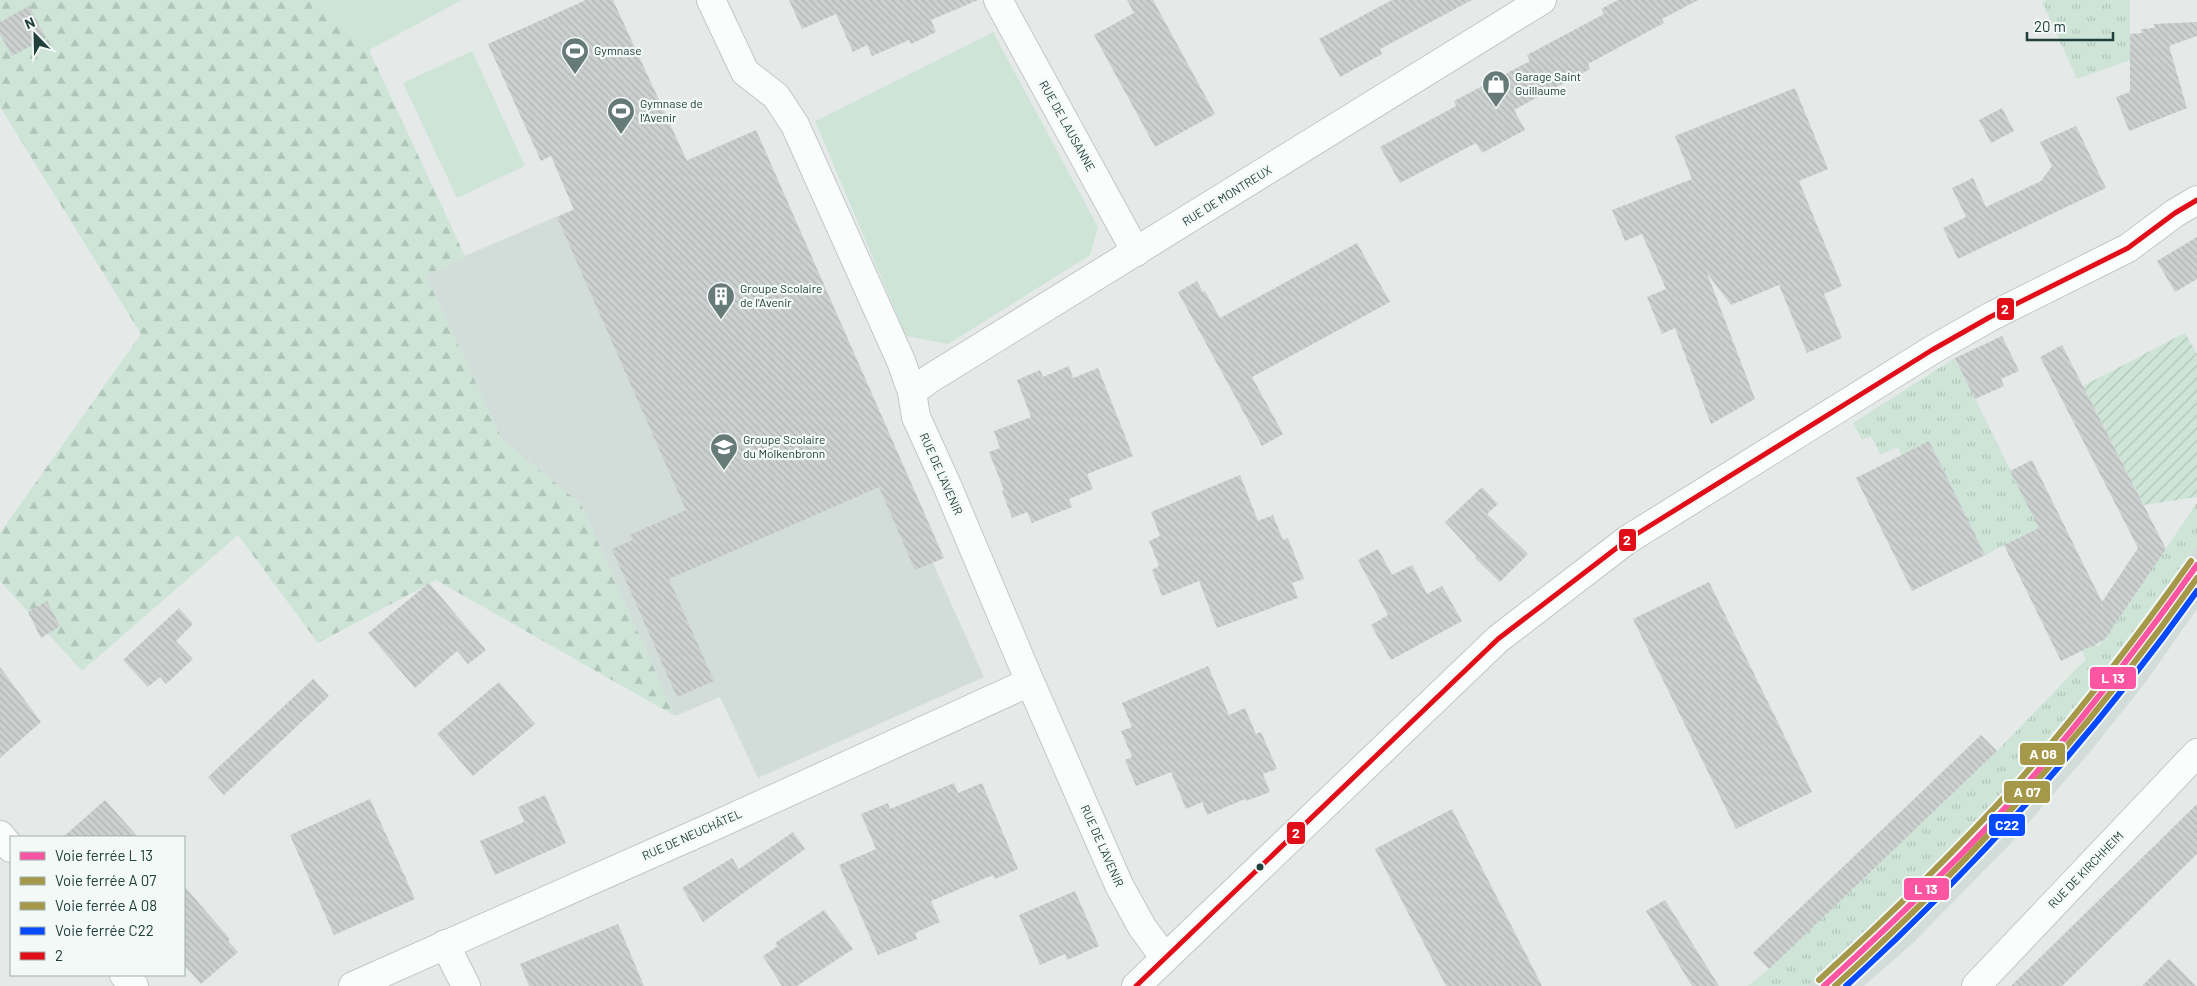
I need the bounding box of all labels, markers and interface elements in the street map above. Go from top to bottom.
north arrow [10,10,60,60]
scale bar [2027,10,2113,42]
text: N [22,13,37,32]
text: 20 m [2034,17,2066,35]
sports icon: Gymnase [560,36,590,75]
place label: Gymnase [594,43,642,57]
shop icon: Garage Saint Guillaume [1481,69,1511,108]
place label: Garage Saint Guillaume [1515,69,1581,97]
street label: RUE DE LAUSANNE [1037,78,1099,173]
sports icon: Gymnase de l'Avenir [606,96,636,135]
place label: Gymnase de l'Avenir [640,96,703,124]
street label: RUE DE MONTREUX [1179,162,1274,228]
building icon: Groupe Scolaire de l'Avenir [706,281,736,320]
place label: Groupe Scolaire de l'Avenir [740,281,822,309]
line badge: 2 [1996,297,2015,321]
text: 2 [2001,300,2009,317]
street label: RUE DE L'AVENIR [918,430,966,517]
school or university icon: Groupe Scolaire du Molkenbronn [709,432,739,471]
place label: Groupe Scolaire du Molkenbronn [743,432,825,460]
line badge: 2 [1618,528,1637,552]
text: 2 [1623,531,1631,548]
line badge: L 13 [2089,666,2137,690]
text: L 13 [2101,669,2125,686]
line badge: A 08 [2019,742,2066,766]
text: A 08 [2029,745,2057,762]
line badge: A 07 [2003,780,2051,804]
text: A 07 [2013,783,2041,800]
street label: RUE DE L'AVENIR [1079,802,1127,889]
street label: RUE DE NEUCHÂTEL [640,806,744,862]
line badge: C22 [1988,813,2026,837]
text: C22 [1995,816,2019,833]
line badge: 2 [1286,821,1306,845]
text: 2 [1292,824,1300,841]
street label: RUE DE KIRCHHEIM [2045,828,2126,911]
legend [10,836,185,976]
text: Voie ferrée L 13 [55,846,153,864]
unlabelled marker [1255,862,1265,872]
text: Voie ferrée A 07 [55,871,156,889]
line badge: L 13 [1903,877,1950,901]
text: L 13 [1914,880,1938,897]
text: Voie ferrée A 08 [55,896,157,914]
text: Voie ferrée C22 [55,921,154,939]
text: 2 [55,946,63,964]

